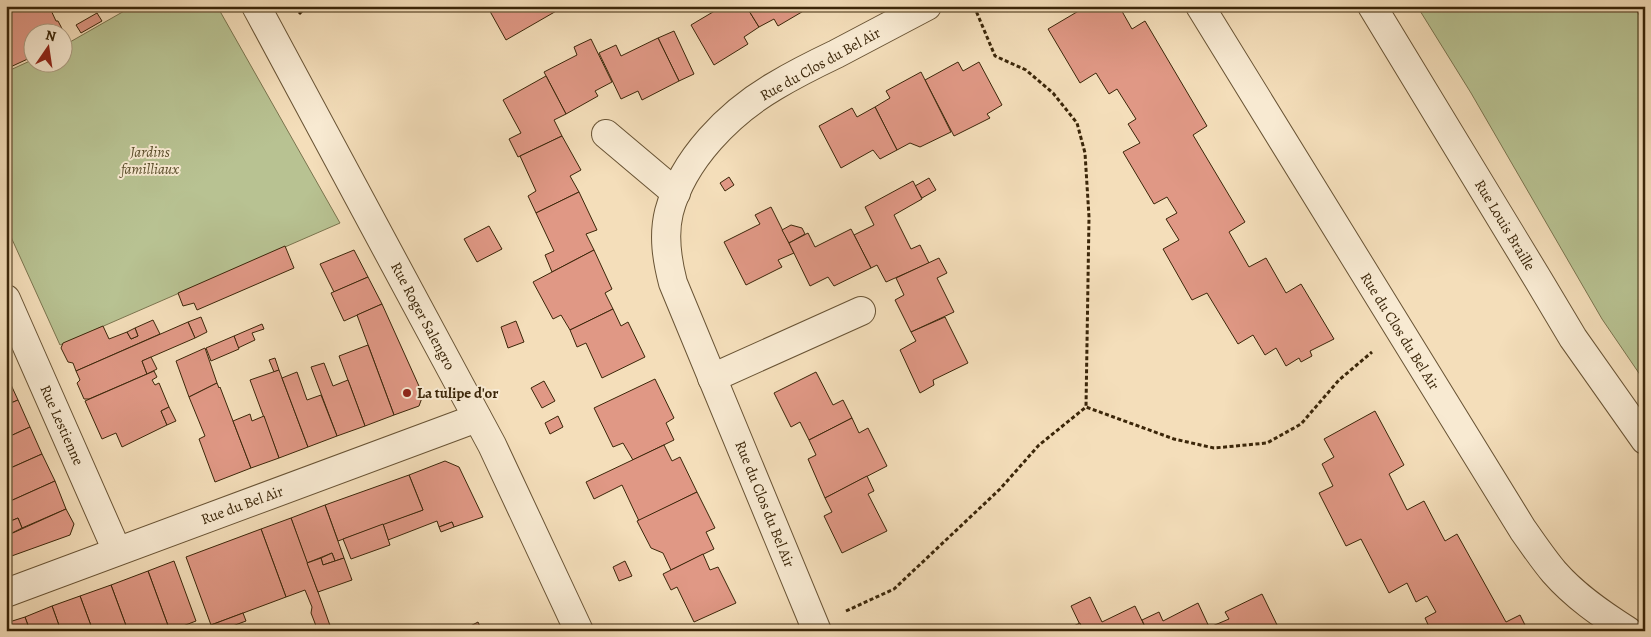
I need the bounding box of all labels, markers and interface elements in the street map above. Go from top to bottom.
north arrow [22,22,72,72]
street label: Rue du Clos du Bel Air [756,22,884,105]
text: N [44,25,58,46]
park label: Jardins familliaux [119,142,180,179]
street label: Rue Louis Braille [1470,176,1540,274]
street label: Rue Roger Salengro [386,259,460,373]
street label: Rue du Clos du Bel Air [1356,268,1444,394]
street label: Rue Lestienne [35,382,89,469]
place label: La tulipe d'or [417,383,499,403]
marker: La tulipe d'or [401,387,413,399]
street label: Rue du Clos du Bel Air [730,438,800,571]
street label: Rue du Bel Air [198,481,286,529]

